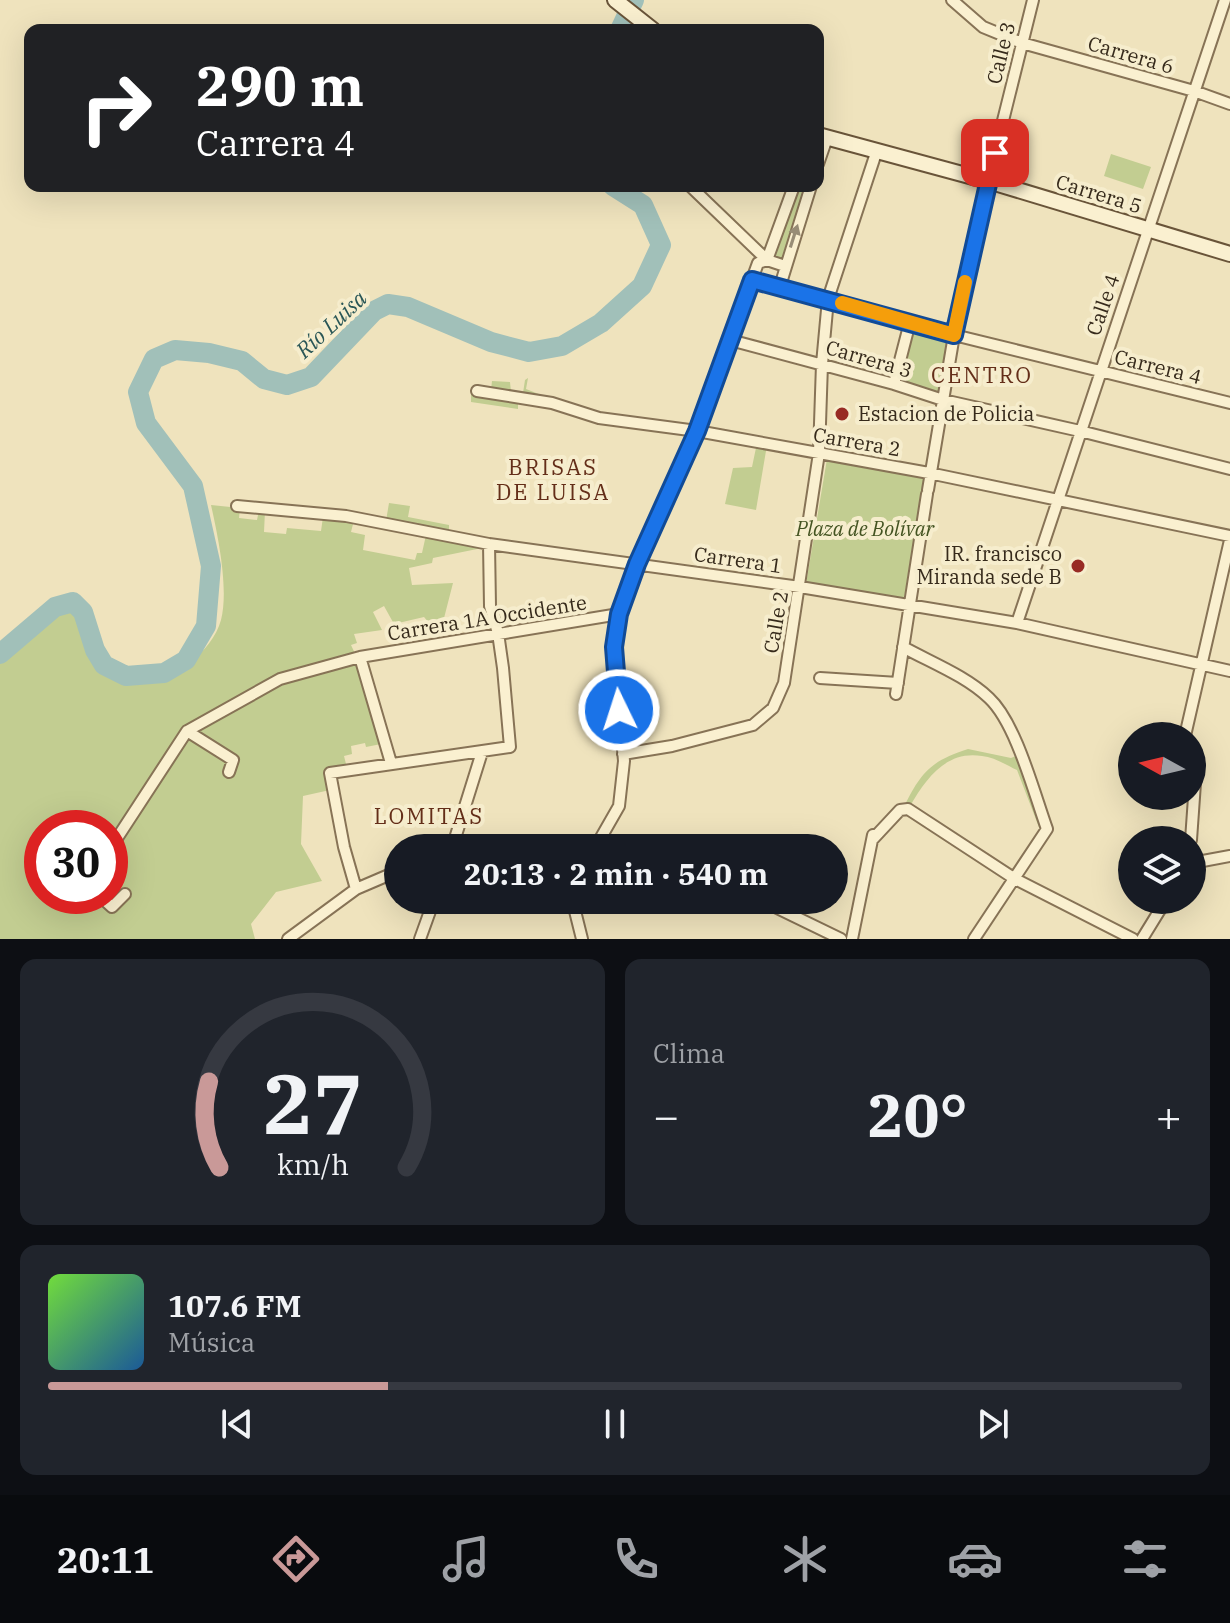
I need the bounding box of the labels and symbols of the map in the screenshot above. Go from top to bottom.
street label: Calle 3 [980,19,1021,87]
street label: Carrera 6 [1085,29,1177,80]
pin [961,119,1029,187]
street label: Carrera 5 [1053,168,1145,219]
one-way arrow [789,223,801,247]
street label: Calle 4 [1079,271,1126,339]
water label: Río Luisa [288,283,372,365]
street label: Carrera 3 [823,333,915,384]
street label: Carrera 4 [1112,343,1204,390]
district label: CENTRO [931,360,1033,389]
place label: Estacion de Policia [858,400,1035,427]
marker: Estacion de Policia [833,405,851,423]
street label: Carrera 2 [811,421,903,462]
district label: BRISAS DE LUISA [496,452,610,506]
park label: Plaza de Bolívar [795,515,936,542]
street label: Carrera 1 [692,540,784,579]
place label: IR. francisco Miranda sede B [916,540,1062,590]
marker: IR. francisco Miranda sede B [1069,557,1087,575]
street label: Carrera 1A Occidente [385,588,589,647]
street label: Calle 2 [757,589,794,655]
position arrow [577,668,661,752]
north arrow [1118,722,1206,810]
district label: LOMITAS [374,801,484,830]
speed limit sign: 30 [24,810,128,914]

